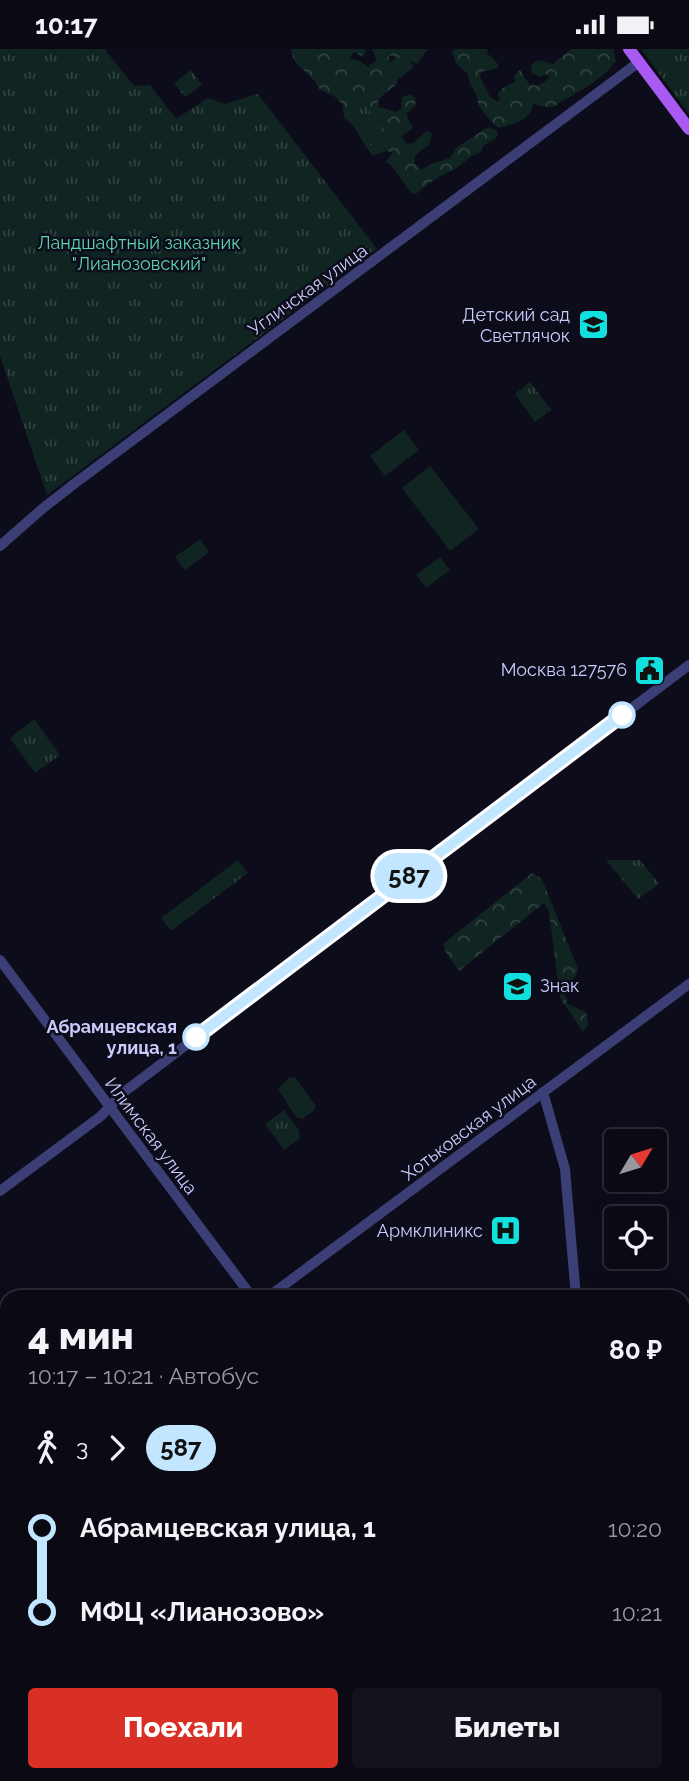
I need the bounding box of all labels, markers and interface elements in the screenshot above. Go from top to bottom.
text: 10:17 [35,10,98,40]
park label: Ландшафтный заказник "Лианозовский" [37,232,241,274]
street label: Угличская улица [244,239,371,340]
place label: Детский сад Светлячок [462,304,570,346]
school or university icon: Детский сад Светлячок [576,308,610,342]
public building icon: Москва 127576 [633,653,667,687]
place label: Москва 127576 [501,659,627,680]
unlabelled marker [609,702,635,728]
line badge: 587 [369,853,449,899]
text: 587 [388,861,430,890]
school or university icon: Знак [500,969,534,1003]
place label: Знак [540,975,579,996]
place label: Абрамцевская улица, 1 [46,1016,177,1058]
marker: Абрамцевская улица, 1 [183,1024,209,1050]
street label: Хотьковская улица [398,1070,540,1185]
street label: Илимская улица [101,1073,202,1198]
north arrow [604,1129,667,1192]
map controls [604,1129,667,1269]
button: locate [604,1206,667,1269]
hospital icon: Армклиникс [489,1214,523,1248]
place label: Армклиникс [377,1220,483,1241]
text: 4 мин [28,1313,134,1358]
text: 80 ₽ [609,1335,662,1365]
text: 10:17 – 10:21 · Автобус [28,1362,259,1389]
icon: walk [28,1429,66,1467]
icon: forward [98,1429,136,1467]
text: 587 [160,1433,202,1462]
text: 3 [76,1434,88,1461]
text: Абрамцевская улица, 1 [80,1513,376,1543]
text: 10:20 [608,1515,662,1542]
text: МФЦ «Лианозово» [80,1597,324,1627]
text: 10:21 [612,1599,662,1626]
button: Поехали [28,1688,338,1768]
button: Билеты [352,1688,662,1768]

